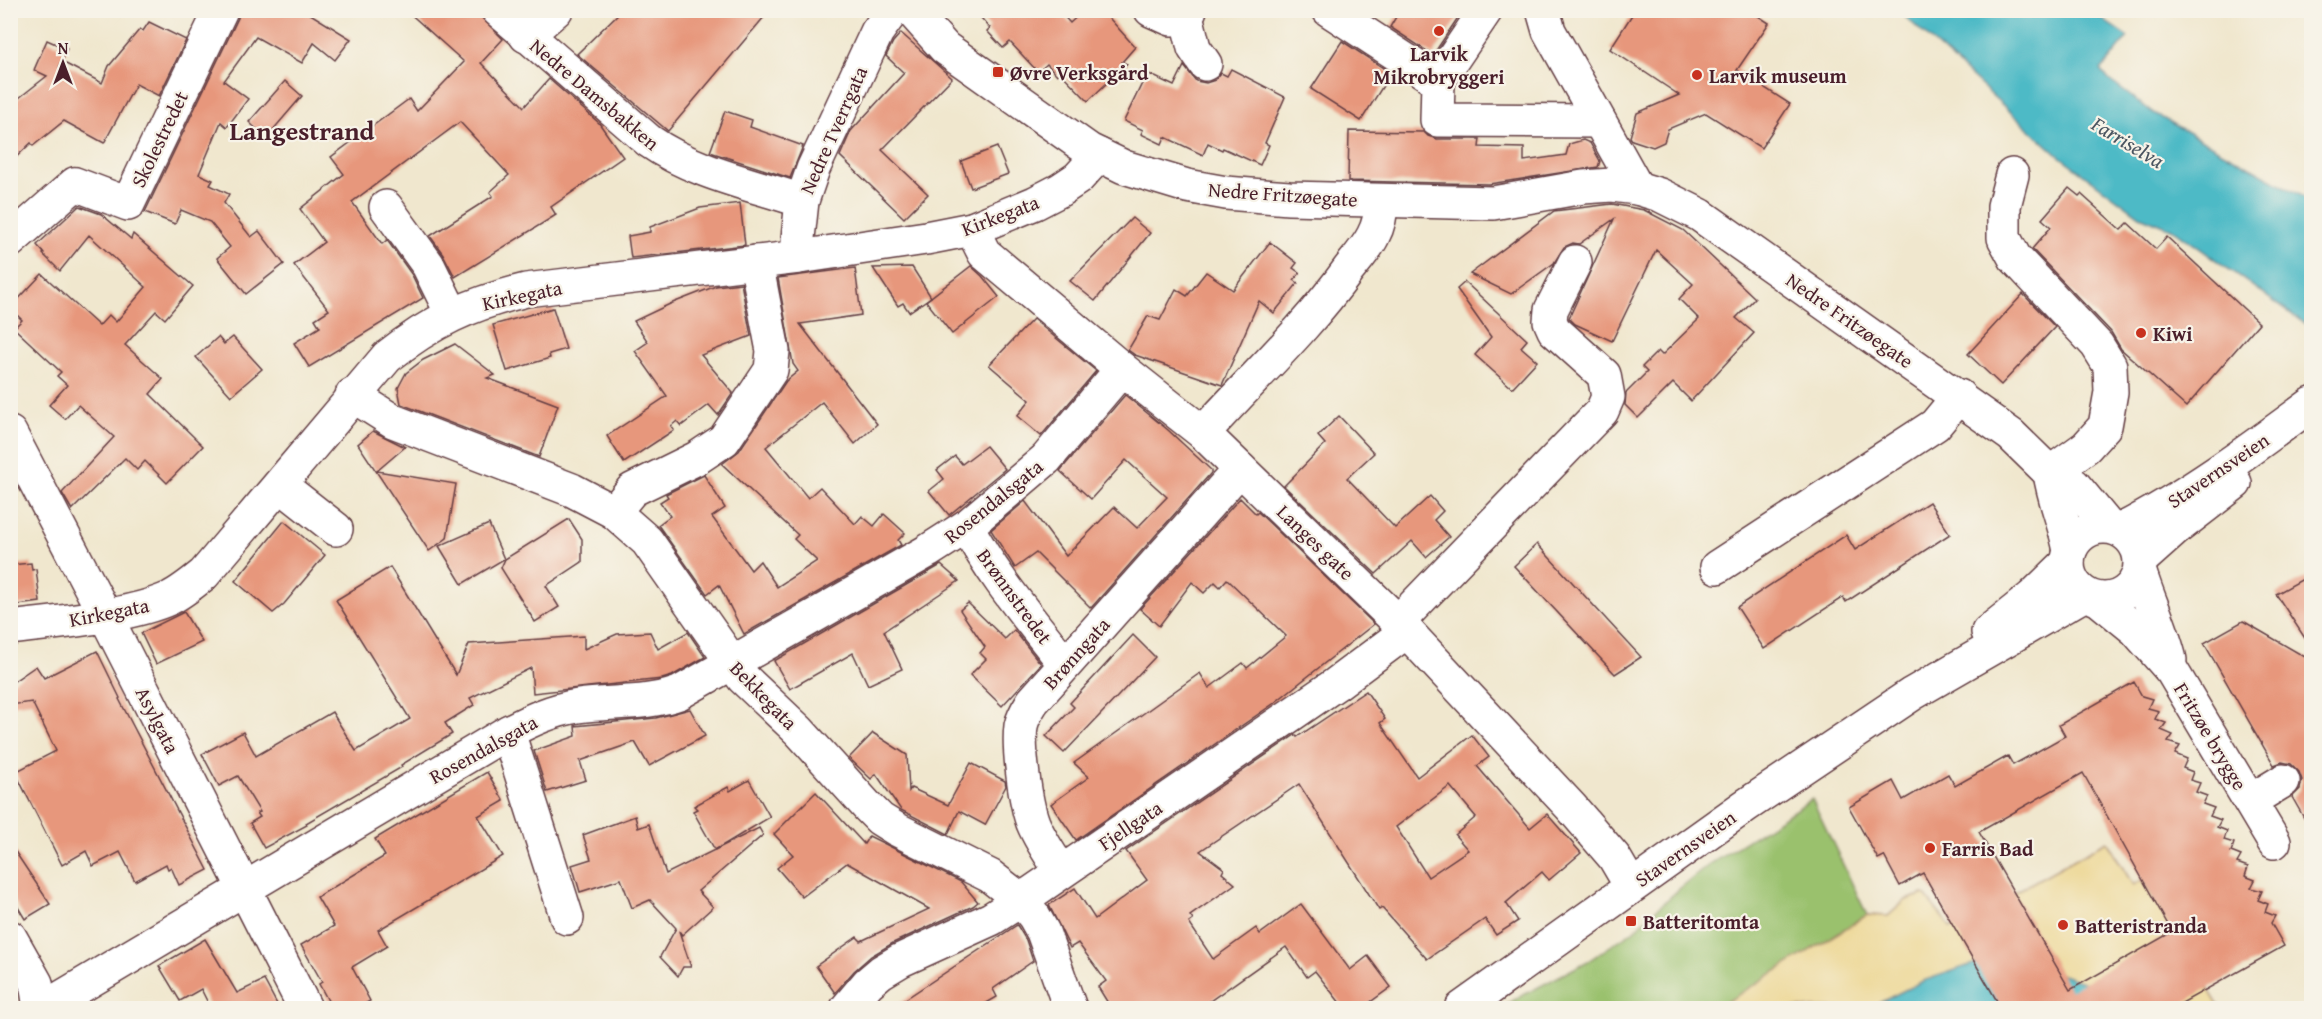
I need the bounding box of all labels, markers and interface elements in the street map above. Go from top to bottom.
marker: Larvik Mikrobryggeri [1432,24,1446,38]
street label: Nedre Damsbakken [524,31,666,157]
north arrow [33,33,93,93]
text: N [58,36,69,60]
place label: Larvik Mikrobryggeri [1374,39,1504,91]
place label: Øvre Verksgård [1010,58,1149,87]
street label: Nedre Tverrgata [792,61,874,199]
place label: Larvik museum [1709,61,1847,90]
marker: Øvre Verksgård [991,65,1005,79]
marker: Larvik museum [1690,68,1704,82]
street label: Skolestredet [123,86,195,192]
water label: Farriselva [2085,108,2170,176]
district label: Langestrand [230,111,375,150]
street label: Nedre Fritzøegate [1207,174,1359,214]
street label: Kirkegata [957,187,1043,243]
street label: Nedre Fritzøegate [1780,265,1920,375]
street label: Kirkegata [479,272,565,318]
place label: Kiwi [2153,319,2192,348]
marker: Kiwi [2134,326,2148,340]
street label: Stavernsveien [2161,425,2275,515]
street label: Rosendalsgata [937,452,1049,550]
street label: Langes gate [1271,498,1361,586]
street label: Brønnstredet [970,542,1060,650]
street label: Kirkegata [67,590,152,634]
street label: Brønngata [1036,610,1117,695]
street label: Bekkegata [724,654,805,736]
street label: Fritzøe brygge [2167,677,2255,795]
street label: Asylgata [129,682,187,759]
street label: Rosendalsgata [424,707,543,791]
street label: Fjellgata [1092,793,1168,857]
street label: Stavernsveien [1629,802,1741,894]
place label: Farris Bad [1942,834,2034,863]
marker: Farris Bad [1923,841,1937,855]
place label: Batteritomta [1643,907,1760,936]
place label: Batteristranda [2075,911,2208,940]
marker: Batteritomta [1624,914,1638,928]
marker: Batteristranda [2056,918,2070,932]

